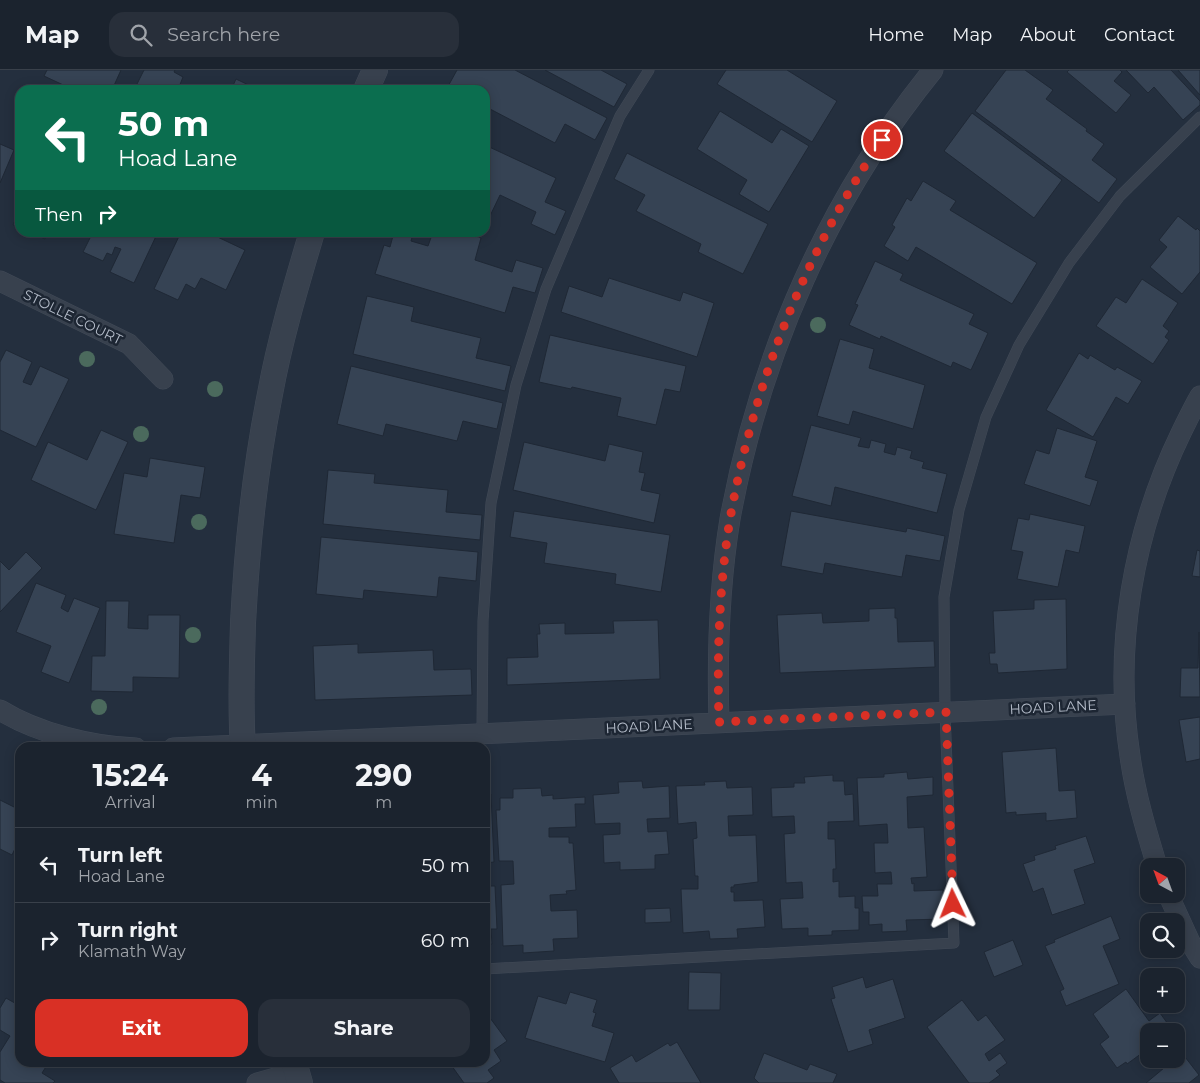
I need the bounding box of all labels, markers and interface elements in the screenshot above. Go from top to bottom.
search box [109,12,459,57]
text: Map [25,20,79,49]
icon: search [127,21,155,49]
text: Search here [167,23,280,46]
text: Home [868,24,924,46]
text: Map [952,24,992,46]
text: About [1020,24,1076,46]
text: Contact [1104,24,1175,46]
text: 50 m [118,102,209,145]
icon: left [35,105,100,170]
pin [861,119,903,161]
icon: arrive [868,126,896,154]
text: Hoad Lane [118,145,237,172]
icon: right [93,200,121,228]
text: Then [35,203,83,226]
street label: STOLLE COURT [21,285,125,349]
street label: HOAD LANE [1009,696,1097,718]
street label: HOAD LANE [605,715,693,737]
text: 15:24 [93,757,168,794]
text: 4 [251,757,272,794]
text: 290 [355,757,412,794]
text: Arrival [105,793,156,812]
text: min [246,793,278,812]
text: m [375,793,392,812]
text: Turn left [78,844,163,867]
icon: left [35,851,63,879]
text: 50 m [422,854,470,877]
north arrow [1140,858,1185,902]
map controls [1140,858,1185,1068]
text: Hoad Lane [78,867,165,886]
position arrow [926,877,978,929]
button: search [1140,913,1185,958]
text: Turn right [78,919,178,942]
icon: right [35,926,63,954]
text: 60 m [421,929,470,952]
text: Klamath Way [78,942,186,961]
button: + [1140,968,1185,1013]
button: Exit [35,999,248,1057]
button: Share [258,999,470,1057]
button: − [1140,1023,1185,1068]

